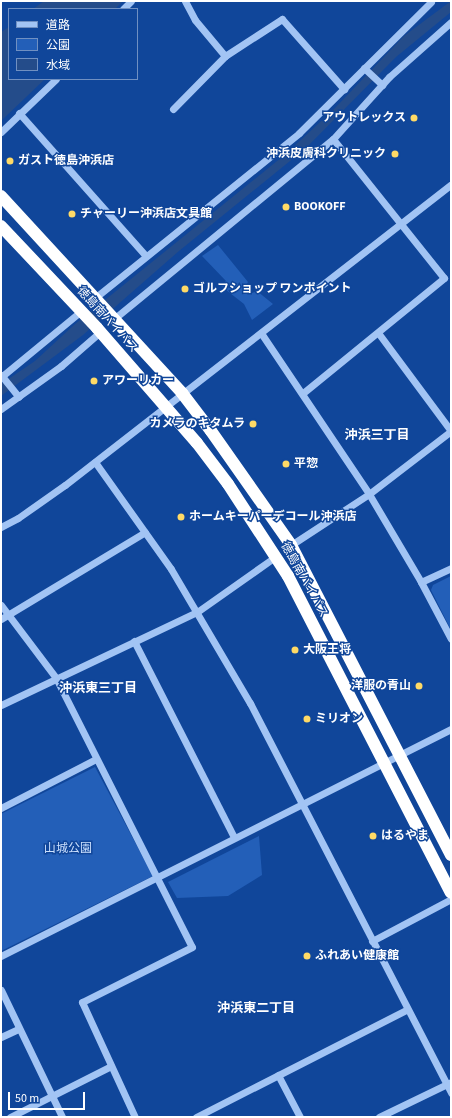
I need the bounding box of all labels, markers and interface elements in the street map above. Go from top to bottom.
legend [8,8,138,80]
text: 道路 [46,17,70,34]
text: 公園 [46,37,70,54]
text: 水域 [46,57,70,74]
place label: アウトレックス [322,111,406,125]
marker: アウトレックス [409,113,419,123]
place label: 沖浜皮膚科クリニック [266,147,386,161]
marker: 沖浜皮膚科クリニック [389,148,401,160]
place label: ガスト徳島沖浜店 [18,154,114,168]
marker: ガスト徳島沖浜店 [5,156,15,166]
place label: BOOKOFF [294,200,346,214]
marker: BOOKOFF [281,202,291,212]
place label: チャーリー沖浜店文具館 [80,207,212,221]
marker: チャーリー沖浜店文具館 [67,209,77,219]
place label: ゴルフショップ ワンポイント [193,282,351,296]
street label: 徳島南バイパス [74,284,140,356]
marker: ゴルフショップ ワンポイント [180,284,190,294]
place label: アワーリカー [102,374,174,388]
marker: アワーリカー [89,376,99,386]
place label: カメラのキタムラ [149,417,245,431]
marker: カメラのキタムラ [248,419,258,429]
district label: 沖浜三丁目 [345,427,409,443]
place label: 平惣 [294,457,318,471]
marker: 平惣 [281,459,291,469]
place label: ホームキーパーデコール沖浜店 [189,510,357,524]
marker: ホームキーパーデコール沖浜店 [176,512,186,522]
street label: 徳島南バイパス [277,540,331,620]
place label: 大阪王将 [303,643,351,657]
marker: 大阪王将 [290,645,300,655]
place label: 洋服の青山 [351,679,411,693]
district label: 沖浜東三丁目 [59,680,137,696]
marker: 洋服の青山 [414,681,424,691]
place label: ミリオン [315,712,363,726]
marker: ミリオン [302,714,312,724]
place label: はるやま [381,829,429,843]
marker: はるやま [368,831,378,841]
park label: 山城公園 [44,842,92,856]
place label: ふれあい健康館 [315,949,399,963]
marker: ふれあい健康館 [302,951,312,961]
district label: 沖浜東二丁目 [217,1000,295,1016]
scale bar [10,1084,87,1110]
text: 50 m [15,1090,39,1107]

